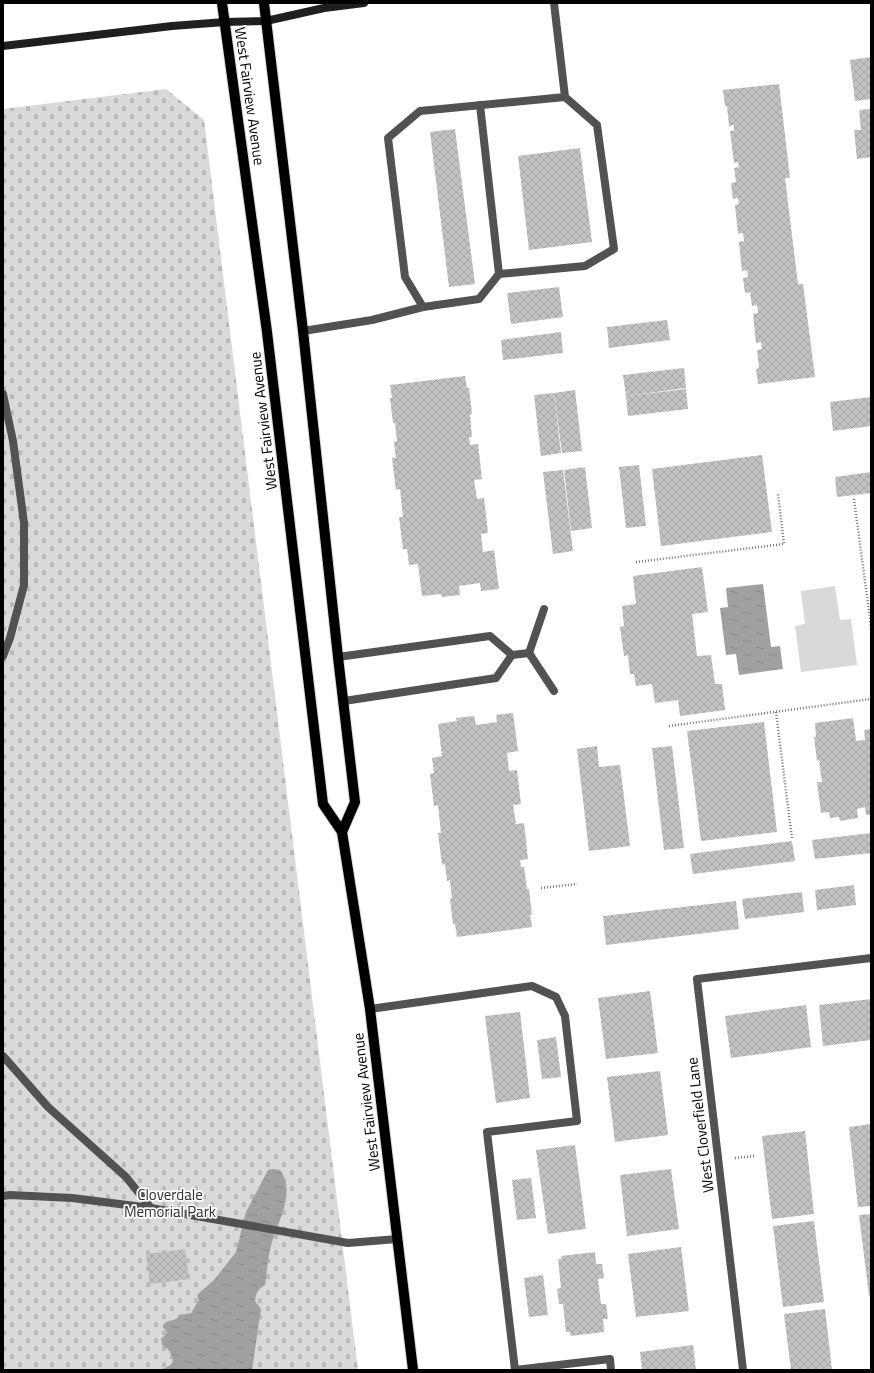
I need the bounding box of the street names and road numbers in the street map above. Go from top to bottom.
street label: West Fairview Avenue [229,25,271,167]
street label: West Fairview Avenue [243,351,283,491]
street label: West Fairview Avenue [346,1032,386,1172]
street label: West Cloverfield Lane [680,1056,720,1194]

